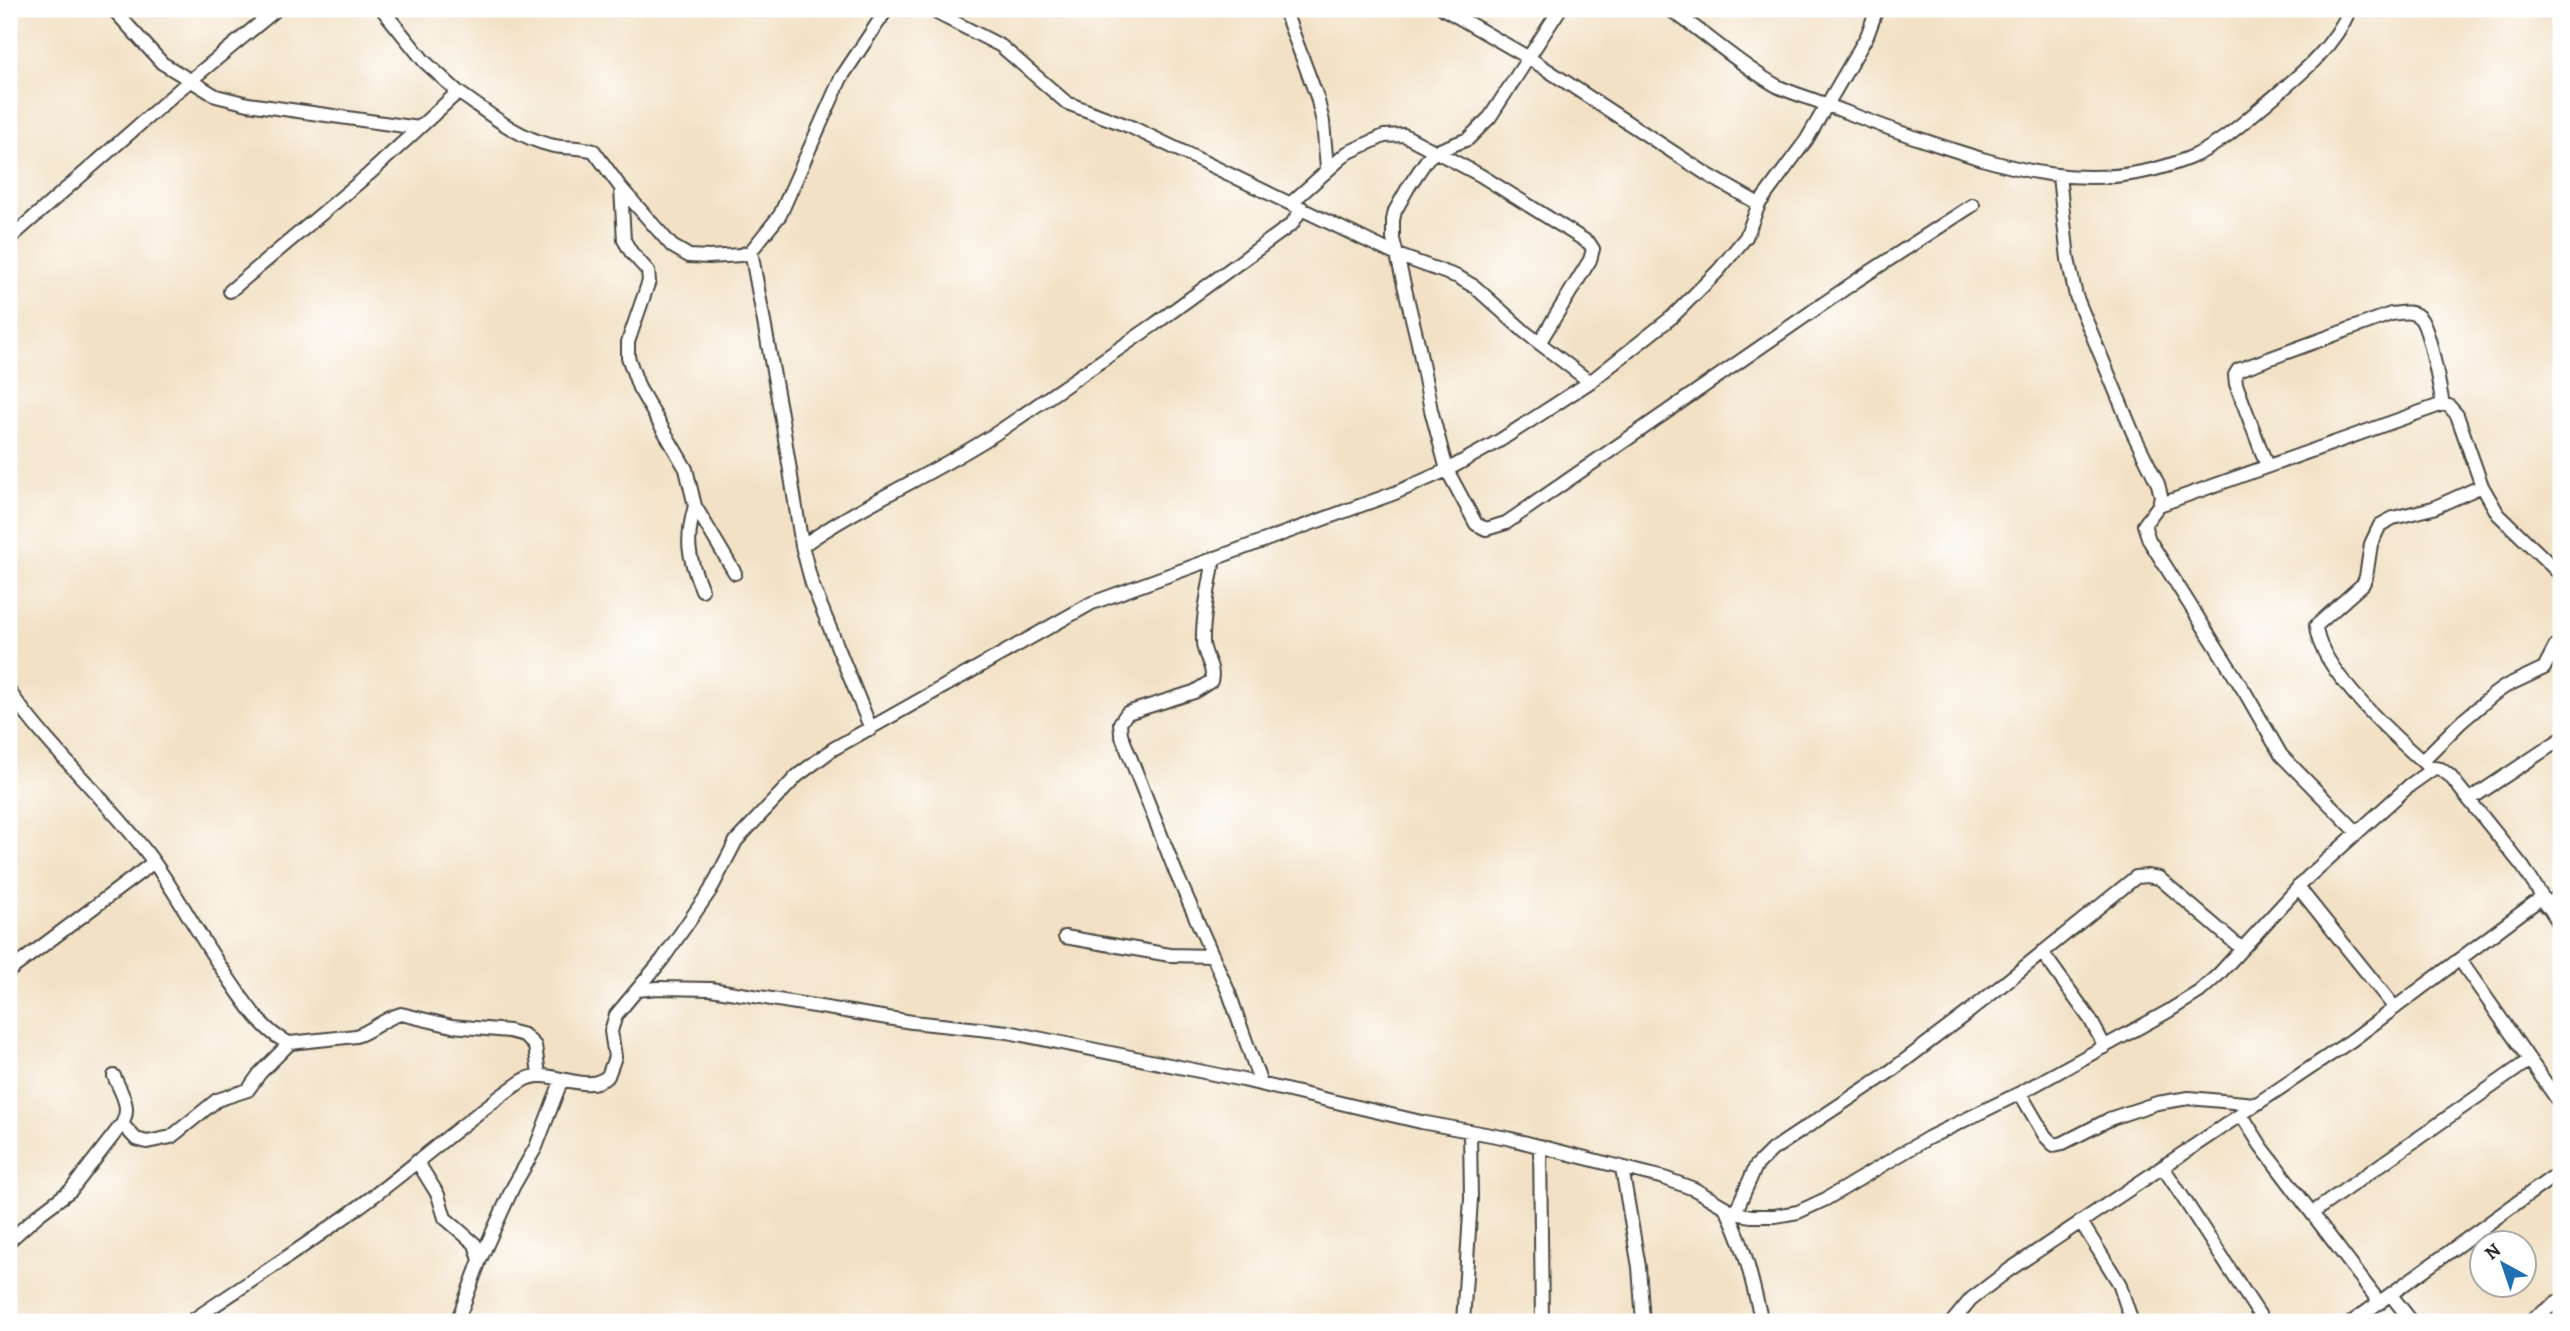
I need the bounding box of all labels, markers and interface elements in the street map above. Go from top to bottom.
north arrow [2468,1230,2538,1300]
text: N [2479,1237,2506,1266]

